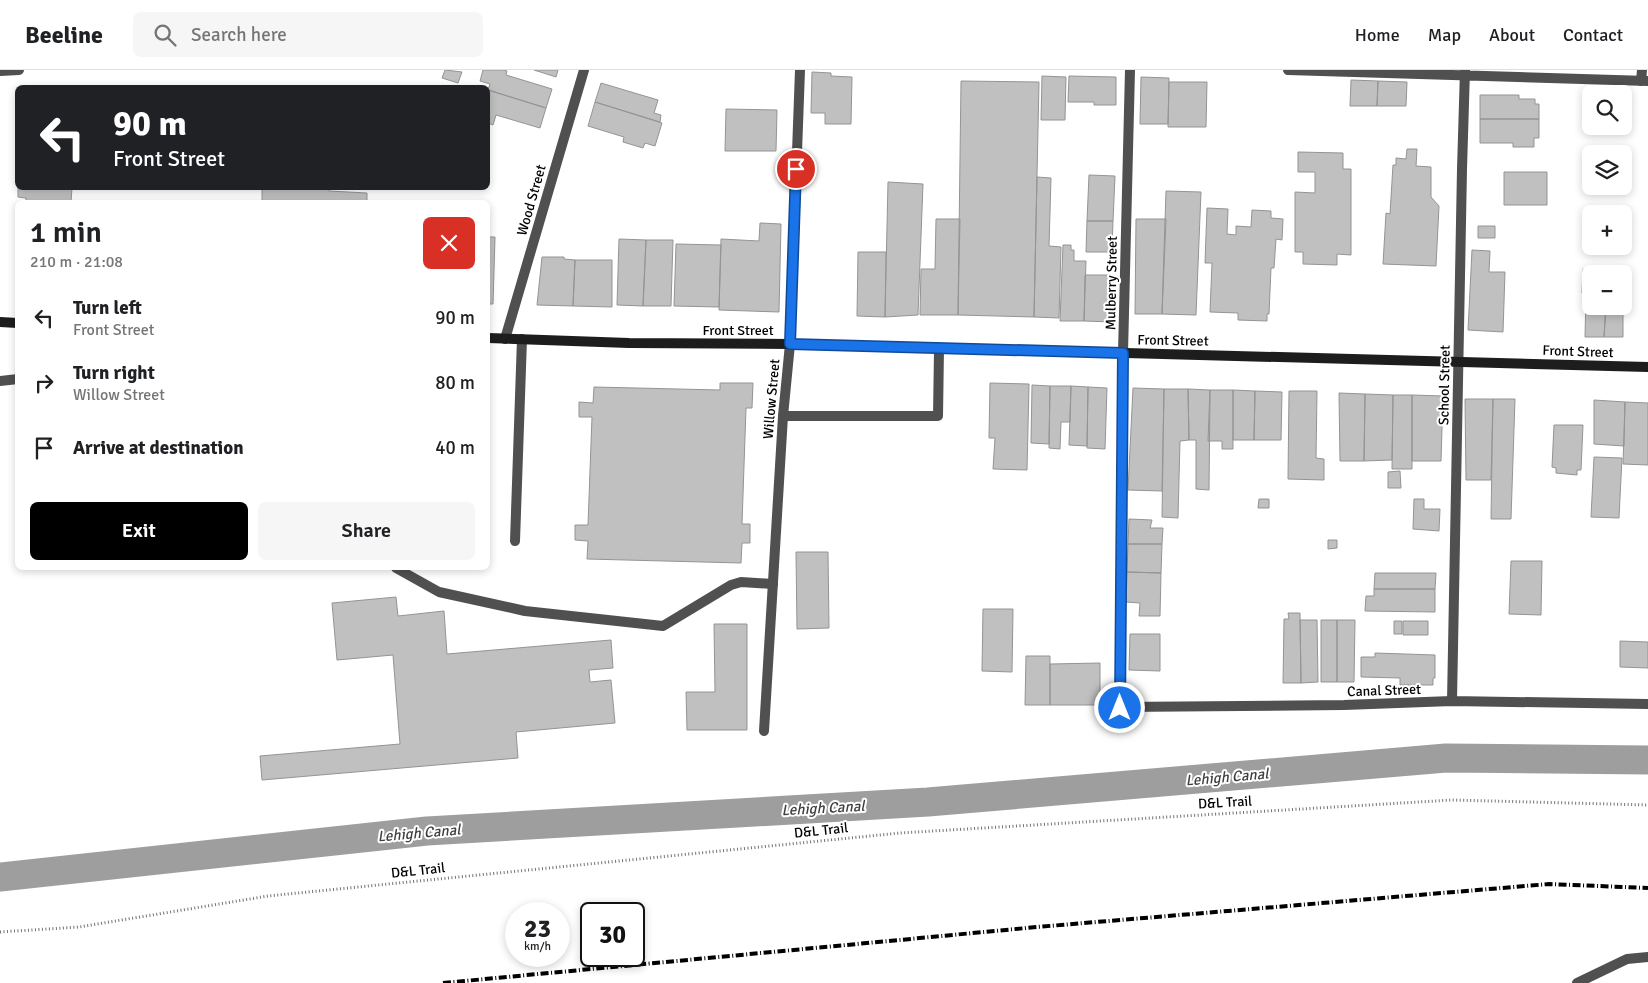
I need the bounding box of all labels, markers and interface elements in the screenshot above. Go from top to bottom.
search box [133,12,483,57]
text: Beeline [25,20,103,50]
icon: search [151,21,179,49]
text: Search here [191,23,287,47]
text: Home [1355,24,1400,46]
text: Map [1428,24,1461,46]
text: About [1489,24,1535,46]
text: Contact [1563,24,1623,46]
map controls [1582,85,1632,315]
button: search [1582,85,1632,135]
text: 90 m [113,102,187,145]
icon: left [30,105,95,170]
text: Front Street [113,145,225,172]
button: layers [1582,145,1632,195]
pin [775,148,817,190]
icon: arrive [782,155,810,183]
street label: Wood Street [513,163,550,238]
button: + [1582,205,1632,255]
text: 1 min [30,214,102,251]
button: close [423,217,475,269]
street label: Mulberry Street [1102,236,1121,330]
text: 210 m · 21:08 [30,252,123,272]
button: − [1582,265,1632,315]
text: Turn left [73,296,142,320]
icon: left [30,304,58,332]
text: 90 m [435,306,475,330]
text: Front Street [73,320,154,340]
street label: Front Street [702,322,774,339]
street label: Front Street [1137,331,1209,350]
street label: Front Street [1542,342,1614,361]
street label: School Street [1435,345,1454,425]
street label: Willow Street [760,358,783,440]
text: Turn right [73,361,155,385]
icon: right [30,369,58,397]
text: 80 m [435,371,475,395]
text: Willow Street [73,385,165,405]
icon: arrive [30,434,58,462]
text: Arrive at destination [73,436,244,460]
text: 40 m [435,436,475,460]
button: Exit [30,502,248,560]
button: Share [258,502,475,560]
position arrow [1093,681,1145,733]
street label: Canal Street [1347,681,1421,700]
water label: Lehigh Canal [1185,764,1271,790]
street label: D&L Trail [1197,793,1253,812]
water label: Lehigh Canal [781,797,867,819]
street label: D&L Trail [793,819,849,842]
water label: Lehigh Canal [377,820,463,846]
street label: D&L Trail [390,859,446,882]
speed limit sign: 30 [580,902,645,967]
text: 23 [524,913,551,944]
text: km/h [524,939,551,954]

